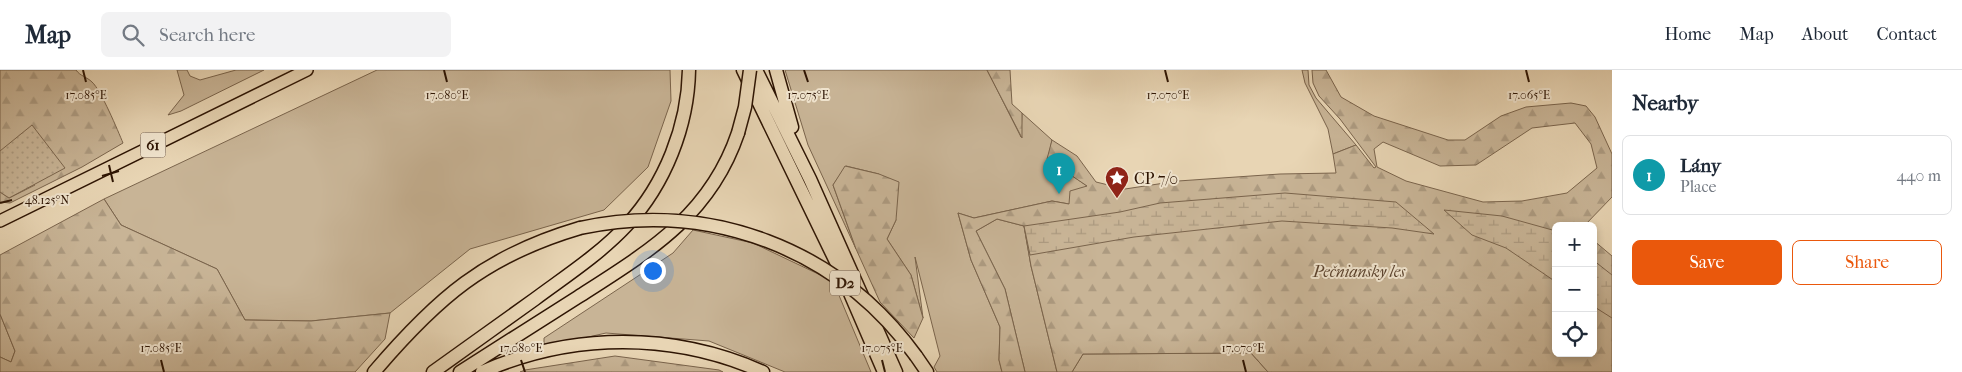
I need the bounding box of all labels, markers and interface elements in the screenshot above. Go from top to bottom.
search box [101,12,451,57]
text: Map [25,21,71,49]
icon: search [119,21,147,49]
text: Search here [159,24,255,46]
text: Home [1664,24,1711,45]
text: Map [1739,24,1774,45]
text: About [1802,24,1848,45]
text: Contact [1876,24,1937,45]
text: 17.085°E [65,88,107,102]
text: 17.080°E [425,88,469,102]
text: 17.075°E [787,88,829,102]
text: 17.070°E [1147,88,1189,102]
text: 17.065°E [1508,88,1550,102]
text: Nearby [1632,91,1698,115]
road number: 61 [140,132,166,158]
pin: 1 [1043,153,1075,194]
text: Lány [1680,155,1721,177]
place icon: CP 7/0 [1104,165,1130,199]
text: 1 [1646,166,1652,185]
text: 440 m [1896,166,1941,185]
place label: CP 7/0 [1134,169,1178,188]
text: Place [1680,177,1716,196]
text: 48.125°N [25,193,69,207]
map controls [1552,222,1597,357]
button: + [1552,222,1597,267]
button: Save [1632,240,1782,285]
button: Share [1792,240,1942,285]
your location [640,258,666,284]
park label: Pečniansky les [1312,262,1406,281]
button: − [1552,267,1597,312]
road number: D2 [830,270,860,296]
button: locate [1552,312,1597,357]
text: 17.085°E [140,341,182,355]
text: 17.080°E [499,341,543,355]
text: 17.075°E [861,341,903,355]
text: 17.070°E [1222,341,1264,355]

